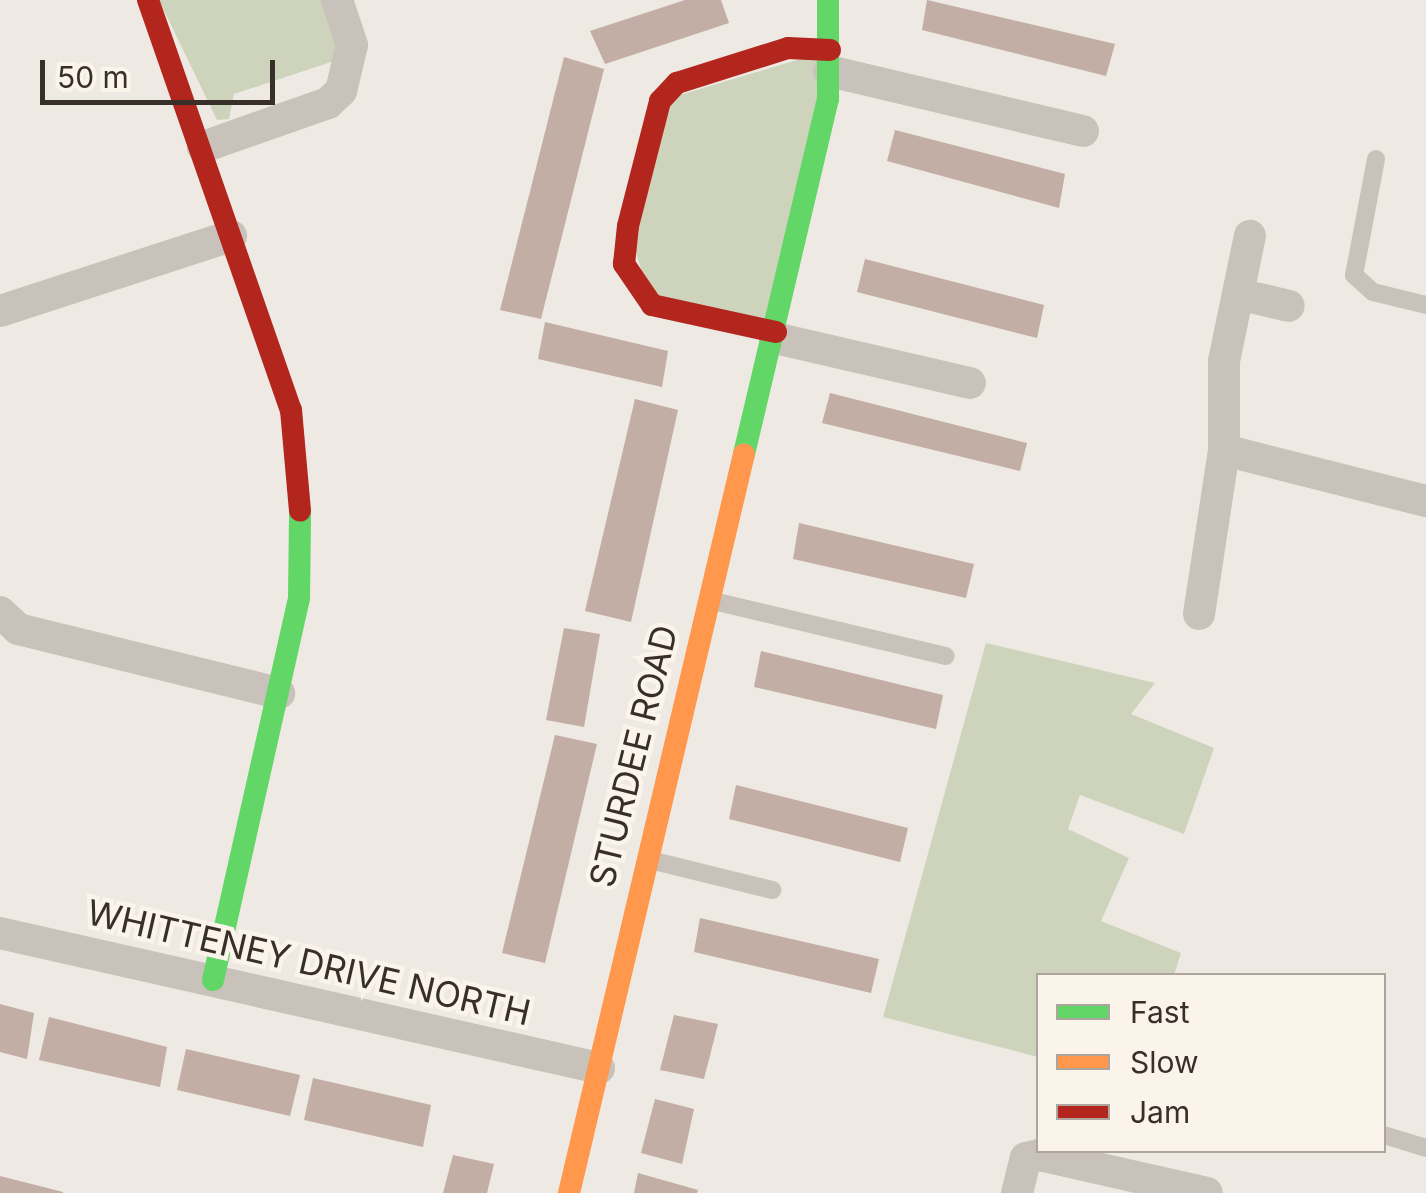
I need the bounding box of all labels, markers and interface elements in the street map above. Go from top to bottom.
scale bar [45,40,280,102]
text: 50 m [57,59,129,95]
street label: STURDEE ROAD [580,621,686,891]
street label: WHITTENEY DRIVE NORTH [83,891,535,1033]
legend [1036,973,1386,1153]
text: Fast [1130,994,1189,1030]
text: Slow [1130,1044,1199,1080]
text: Jam [1130,1094,1190,1130]

